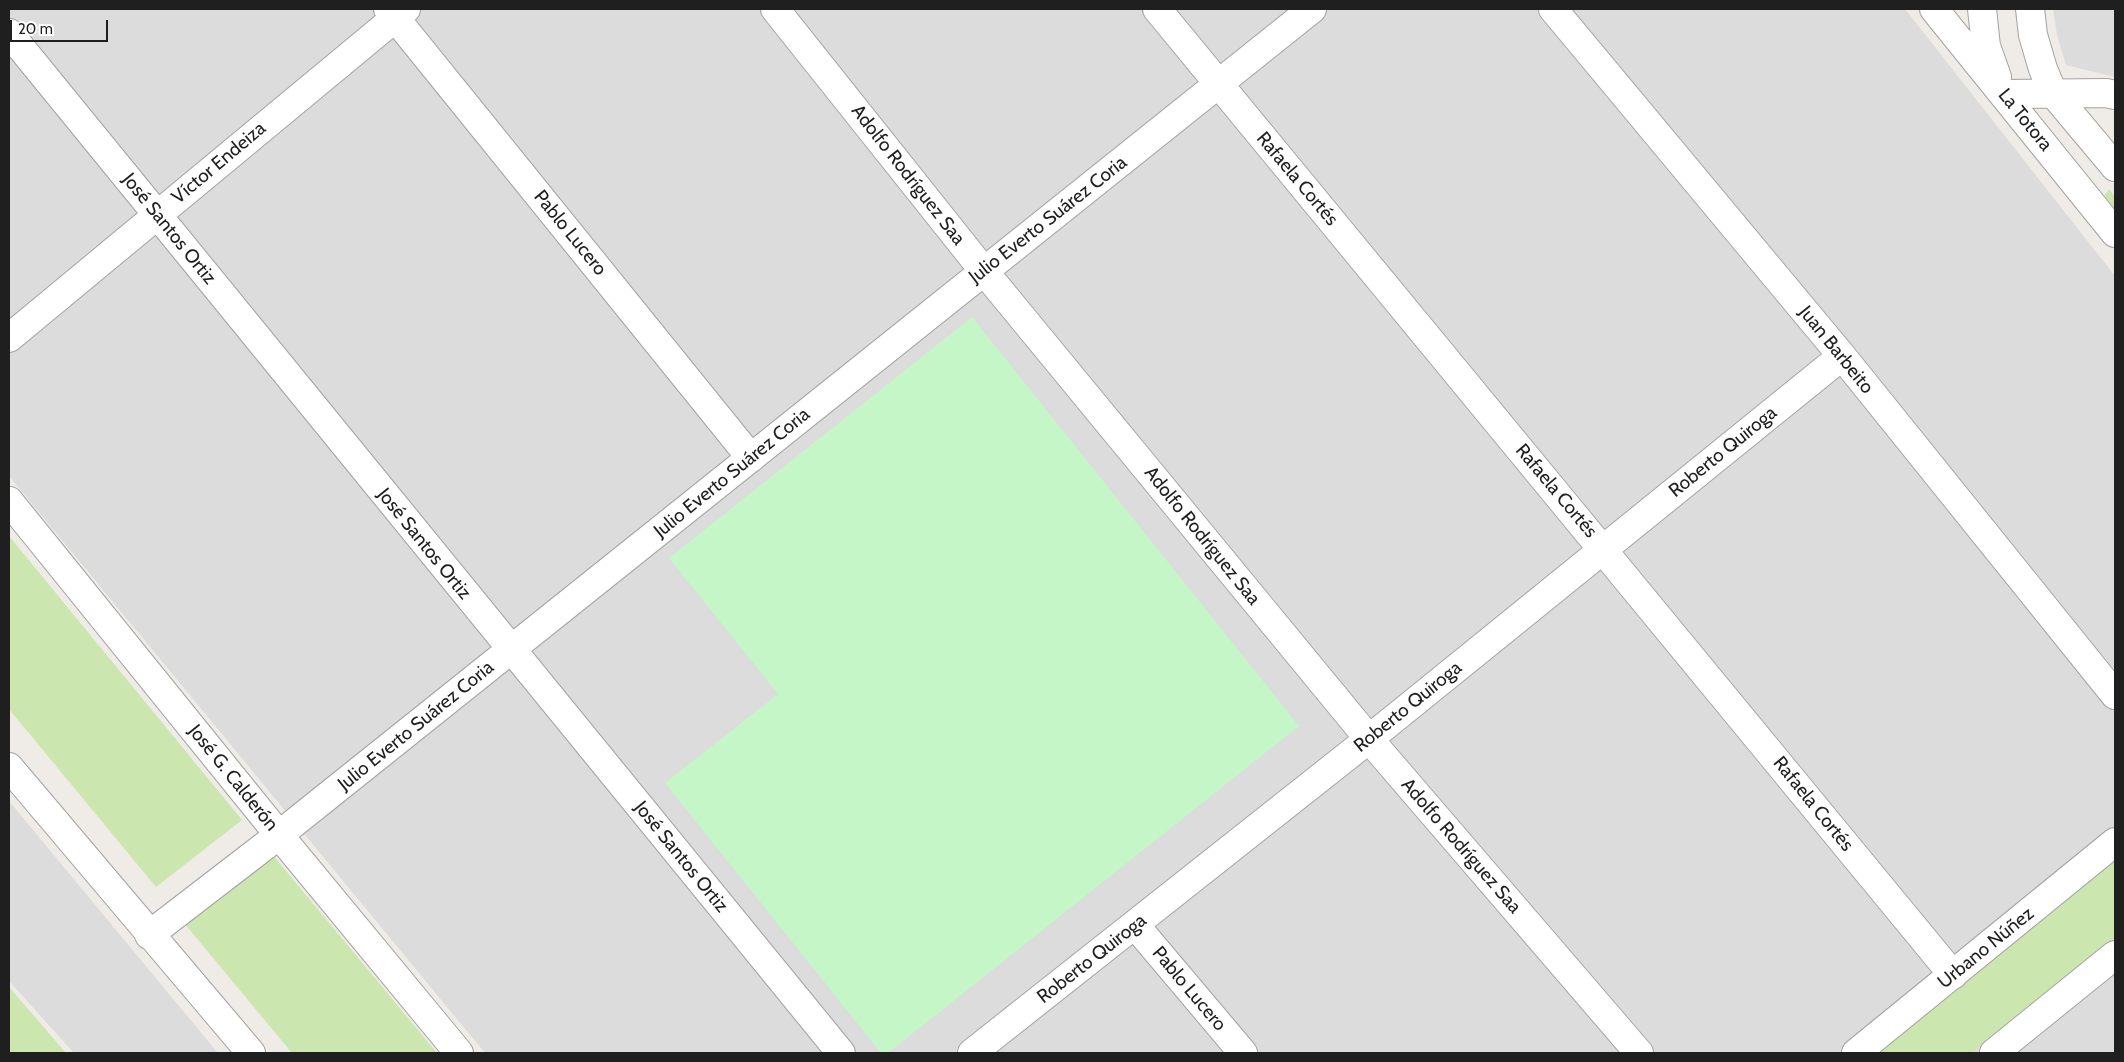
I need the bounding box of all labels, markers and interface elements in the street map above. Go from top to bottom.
scale bar [12,10,110,42]
text: 20 m [18,20,53,38]
street label: La Totora [1993,84,2057,156]
street label: Adolfo Rodríguez Saa [846,100,970,250]
street label: Víctor Endeiza [167,117,271,209]
street label: Rafaela Cortés [1251,128,1343,230]
street label: Julio Everto Suárez Coria [965,151,1131,289]
street label: José Santos Ortiz [117,169,221,289]
street label: Pablo Lucero [529,186,611,280]
street label: Juan Barbeito [1794,302,1878,398]
street label: Roberto Quiroga [1664,402,1782,502]
street label: Julio Everto Suárez Coria [650,403,814,543]
street label: Rafaela Cortés [1510,440,1602,542]
street label: Adolfo Rodríguez Saa [1139,462,1265,610]
street label: José Santos Ortiz [372,484,476,604]
street label: Julio Everto Suárez Coria [334,656,498,796]
street label: Roberto Quiroga [1349,657,1467,757]
street label: José G. Calderón [183,720,283,836]
street label: Rafaela Cortés [1768,752,1858,856]
street label: Adolfo Rodríguez Saa [1396,774,1526,918]
street label: José Santos Ortiz [629,797,733,917]
street label: Urbano Núñez [1933,902,2039,994]
street label: Roberto Quiroga [1033,909,1151,1009]
street label: Pablo Lucero [1147,942,1231,1036]

